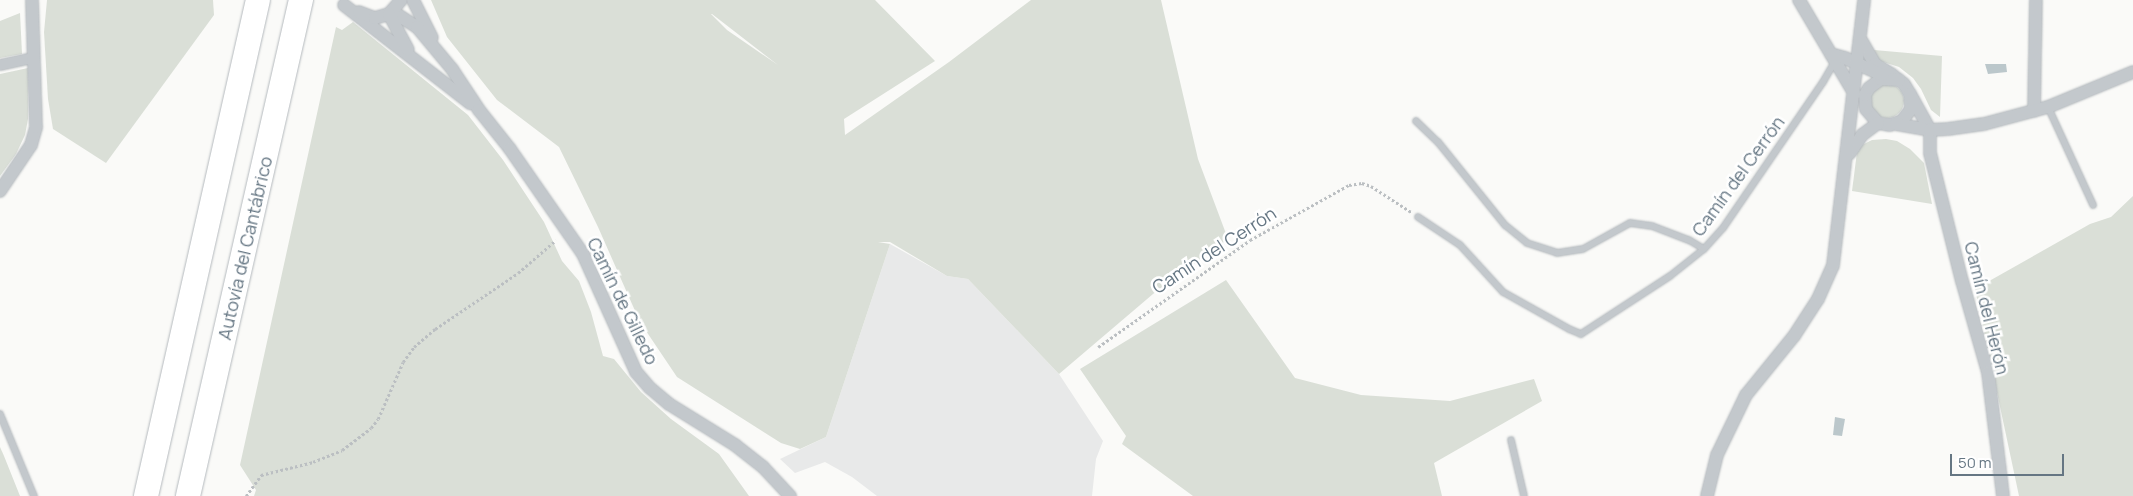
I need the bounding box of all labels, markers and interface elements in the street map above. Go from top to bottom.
street label: Camín del Cerrón [1687,112,1789,240]
street label: Autovía del Cantábrico [213,154,277,342]
street label: Camín del Cerrón [1148,202,1280,298]
street label: Camín de Gilledo [583,234,663,368]
street label: Camín del Herón [1960,239,2014,377]
scale bar [1953,444,2067,476]
text: 50 m [1958,452,1992,473]

